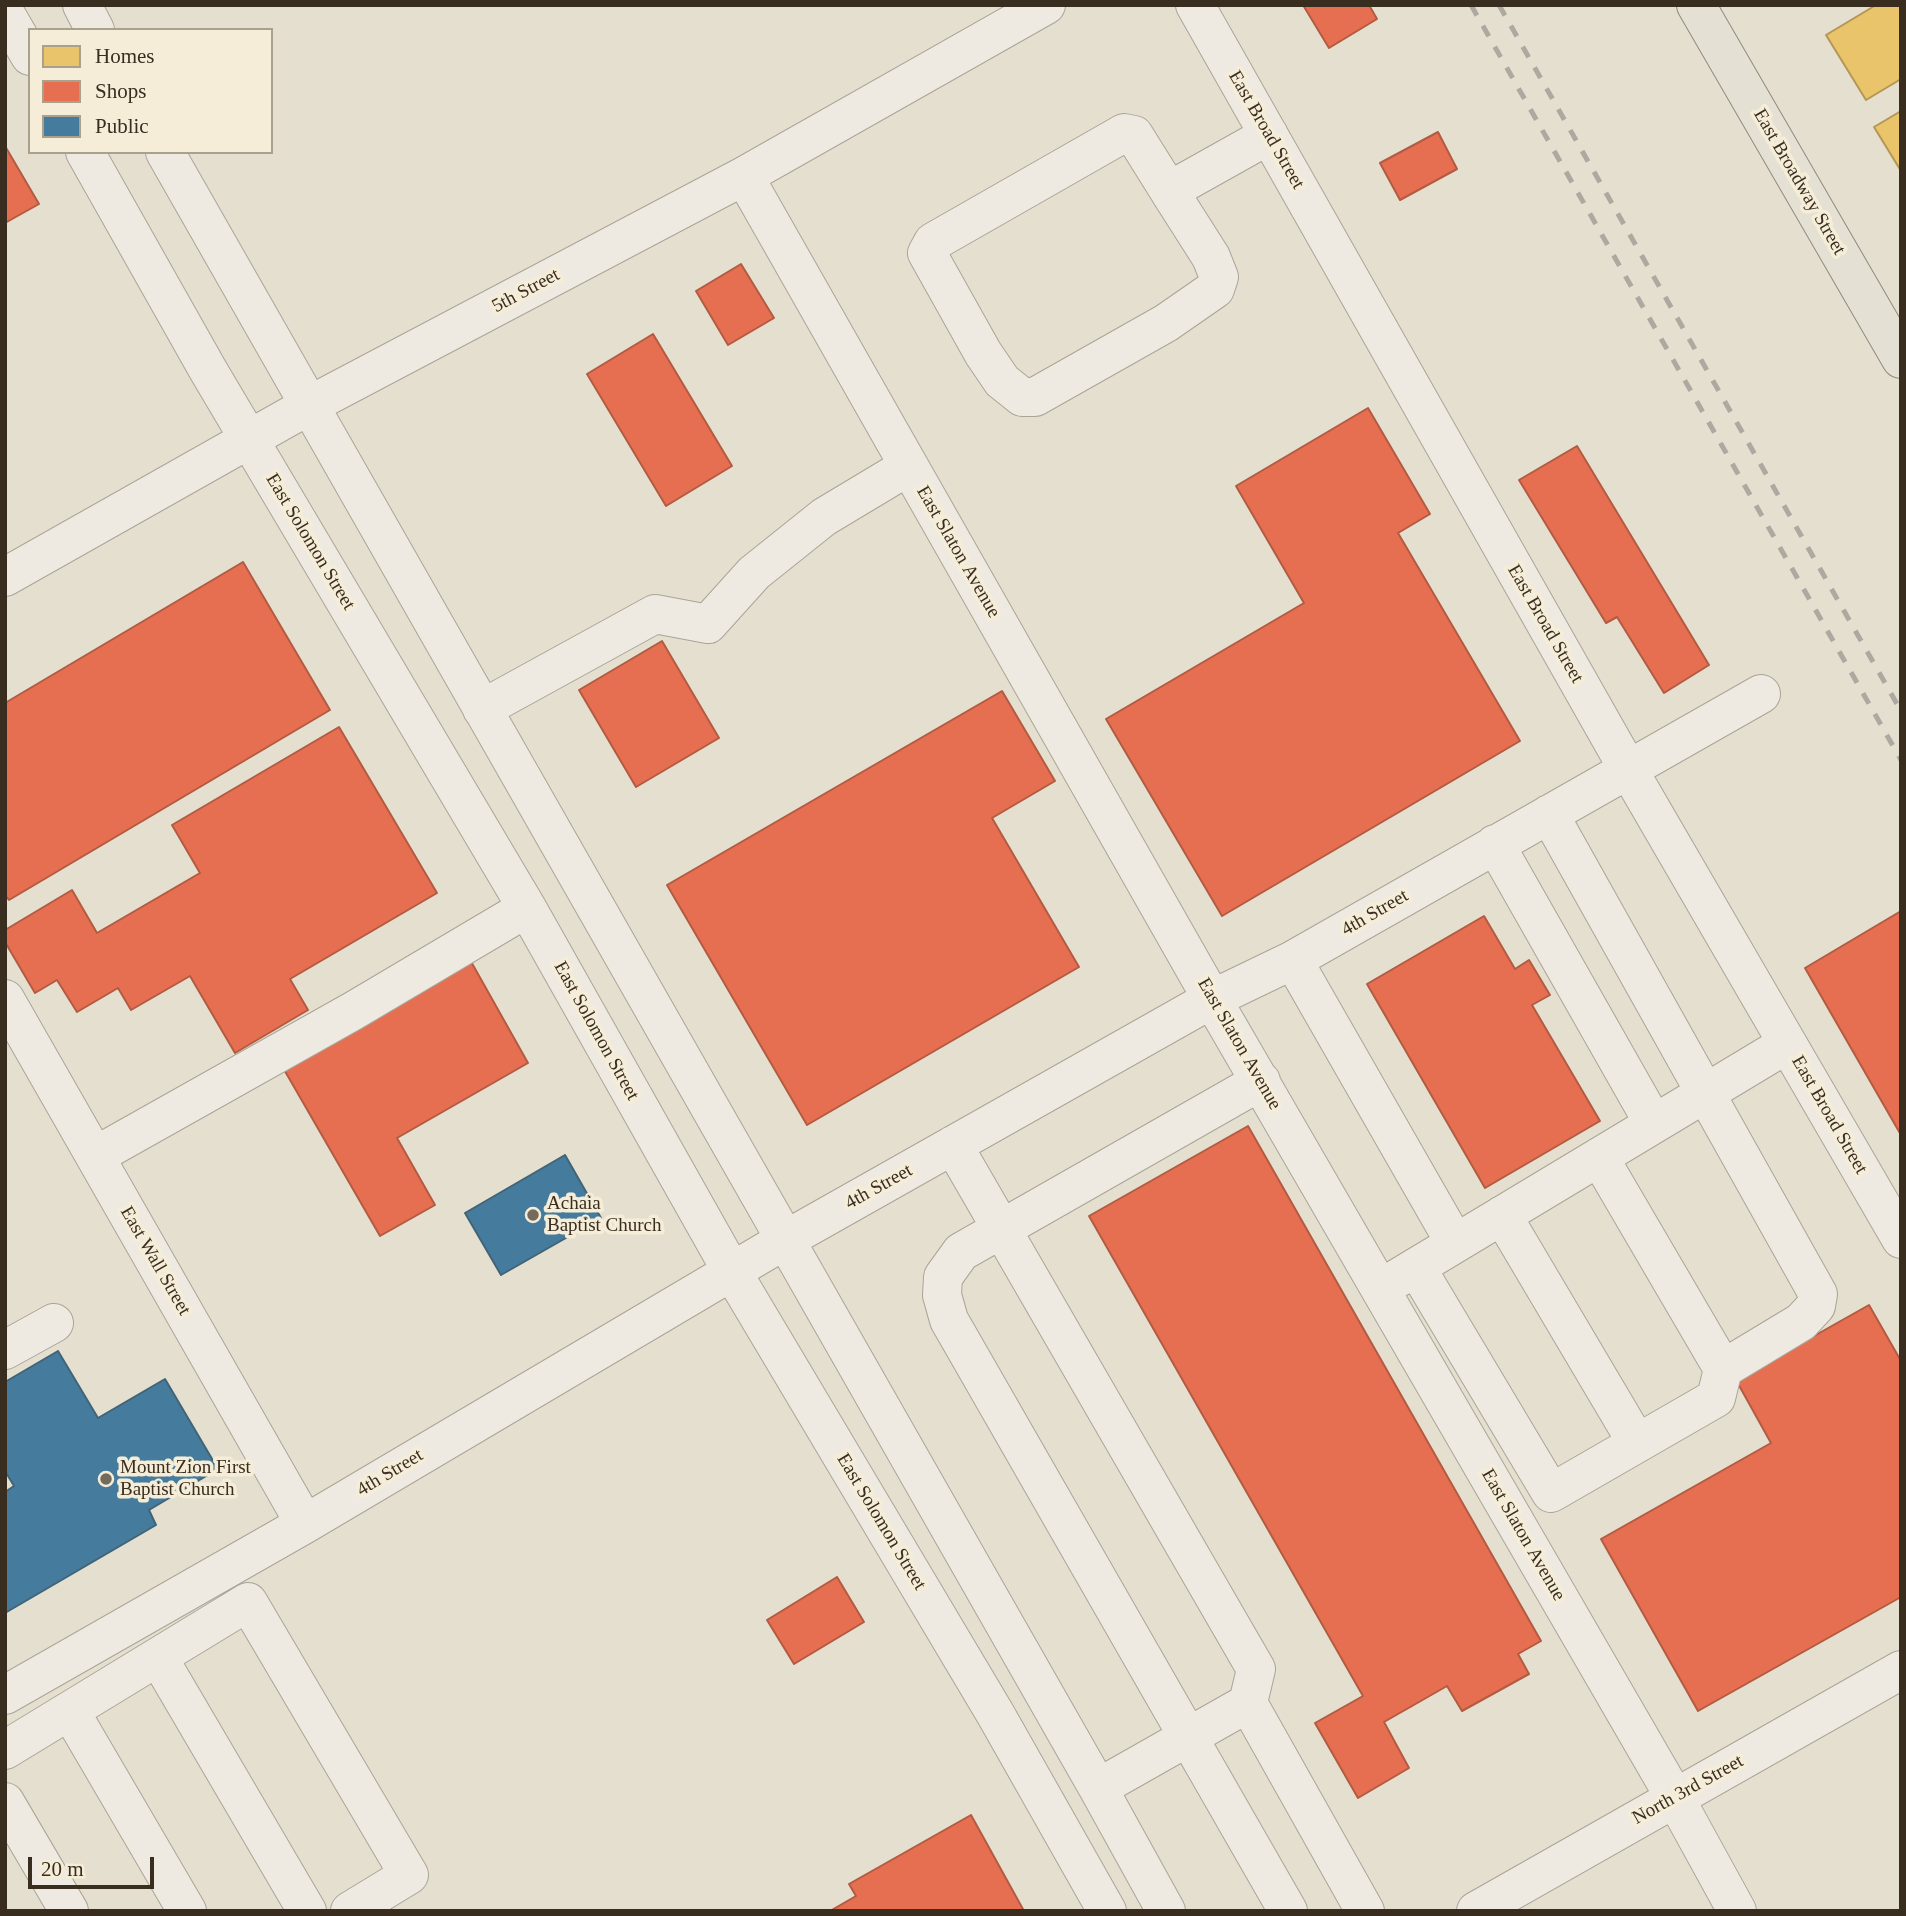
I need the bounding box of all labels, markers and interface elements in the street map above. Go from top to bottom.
legend [28,28,273,154]
text: Homes [95,44,155,68]
street label: East Broad Street [1223,67,1309,193]
text: Shops [95,79,146,103]
street label: East Broadway Street [1748,105,1850,259]
text: Public [95,114,149,138]
street label: 5th Street [488,264,564,318]
street label: East Solomon Street [260,470,360,614]
street label: East Slaton Avenue [911,482,1005,622]
street label: East Broad Street [1502,561,1588,687]
street label: 4th Street [1338,885,1412,941]
street label: East Solomon Street [548,958,644,1104]
street label: East Slaton Avenue [1192,974,1286,1114]
street label: East Broad Street [1786,1052,1872,1178]
street label: 4th Street [841,1159,917,1215]
place label: Achaia Baptist Church [547,1193,662,1237]
street label: East Wall Street [115,1203,195,1319]
marker: Achaia Baptist Church [525,1207,541,1223]
street label: 4th Street [353,1444,427,1502]
street label: East Solomon Street [831,1450,931,1594]
place label: Mount Zion First Baptist Church [120,1457,251,1501]
street label: East Slaton Avenue [1476,1465,1570,1605]
marker: Mount Zion First Baptist Church [98,1471,114,1487]
street label: North 3rd Street [1628,1750,1748,1830]
scale bar [32,1842,158,1886]
text: 20 m [41,1857,84,1881]

